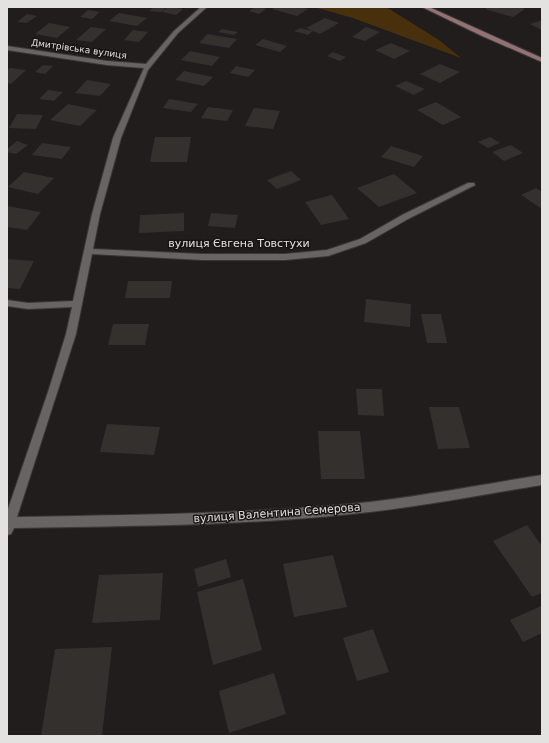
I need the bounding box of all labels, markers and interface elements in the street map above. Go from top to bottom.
street label: Дмитрівська вулиця [31,37,127,61]
street label: вулиця Євгена Товстухи [168,237,310,250]
street label: вулиця Валентина Семерова [193,501,361,525]

